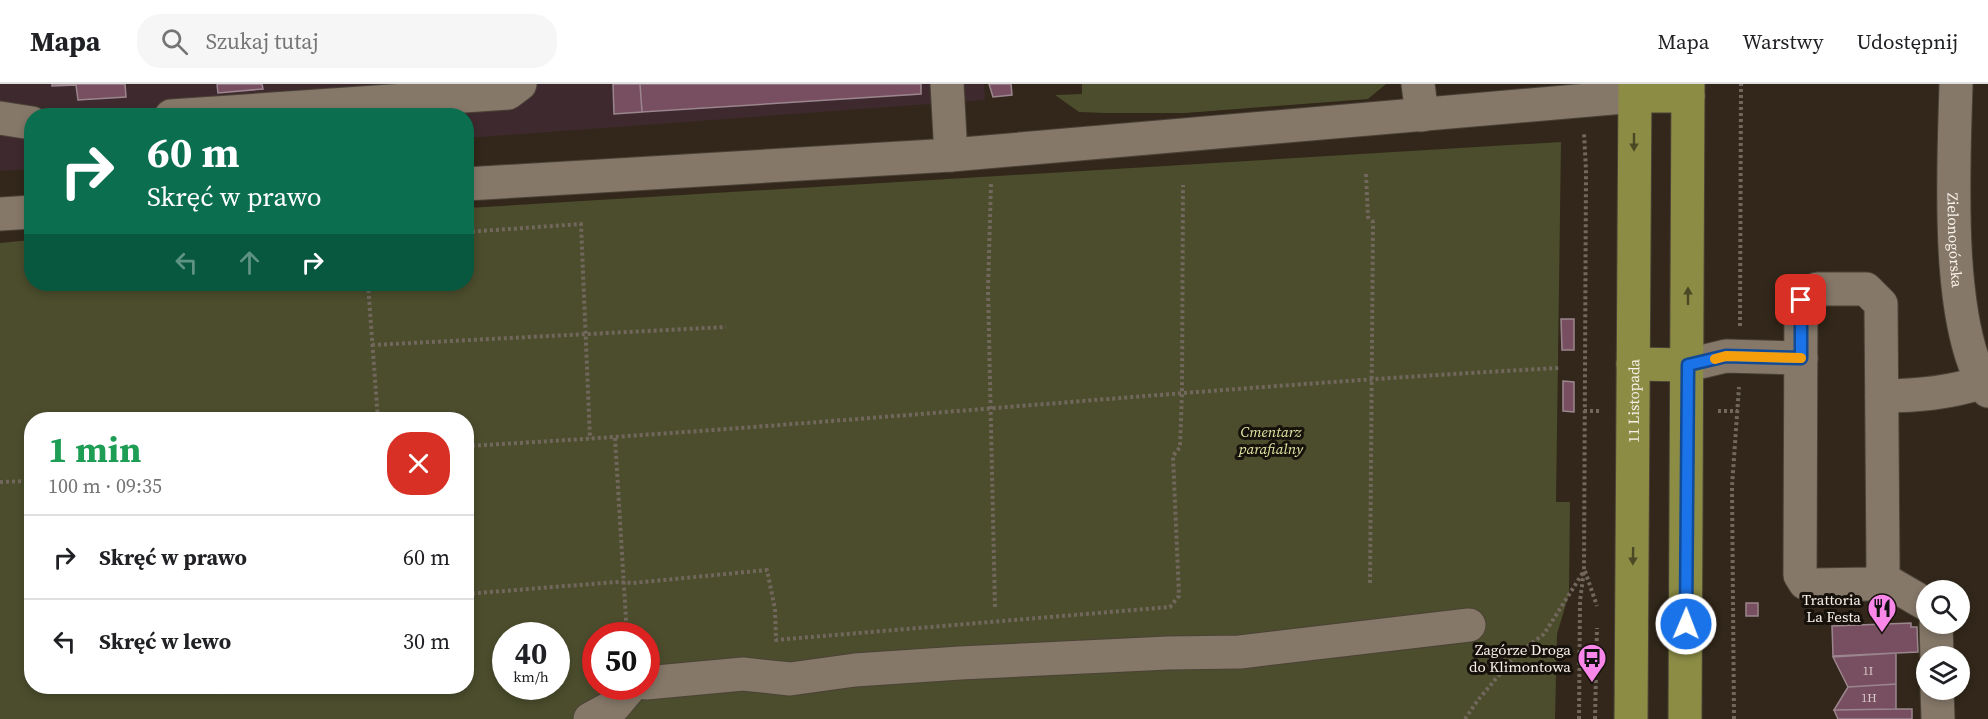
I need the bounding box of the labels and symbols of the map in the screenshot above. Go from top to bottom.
one-way arrow [1629,133,1639,152]
street label: Zielonogórska [1943,193,1969,289]
pin [1775,274,1826,325]
one-way arrow [1683,286,1693,305]
street label: 11 Listopada [1622,359,1644,443]
park label: Cmentarz parafialny [1237,421,1304,459]
one-way arrow [1628,546,1638,565]
place label: Trattoria La Festa [1802,589,1861,627]
position arrow [1654,592,1718,656]
restaurant icon: Trattoria La Festa [1866,592,1898,634]
speed limit sign: 50 [582,622,660,700]
place label: Zagórze Droga do Klimontowa [1469,639,1571,677]
bus stop icon: Zagórze Droga do Klimontowa [1576,642,1608,684]
house number: 1I [1863,663,1873,679]
house number: 1H [1861,690,1877,706]

